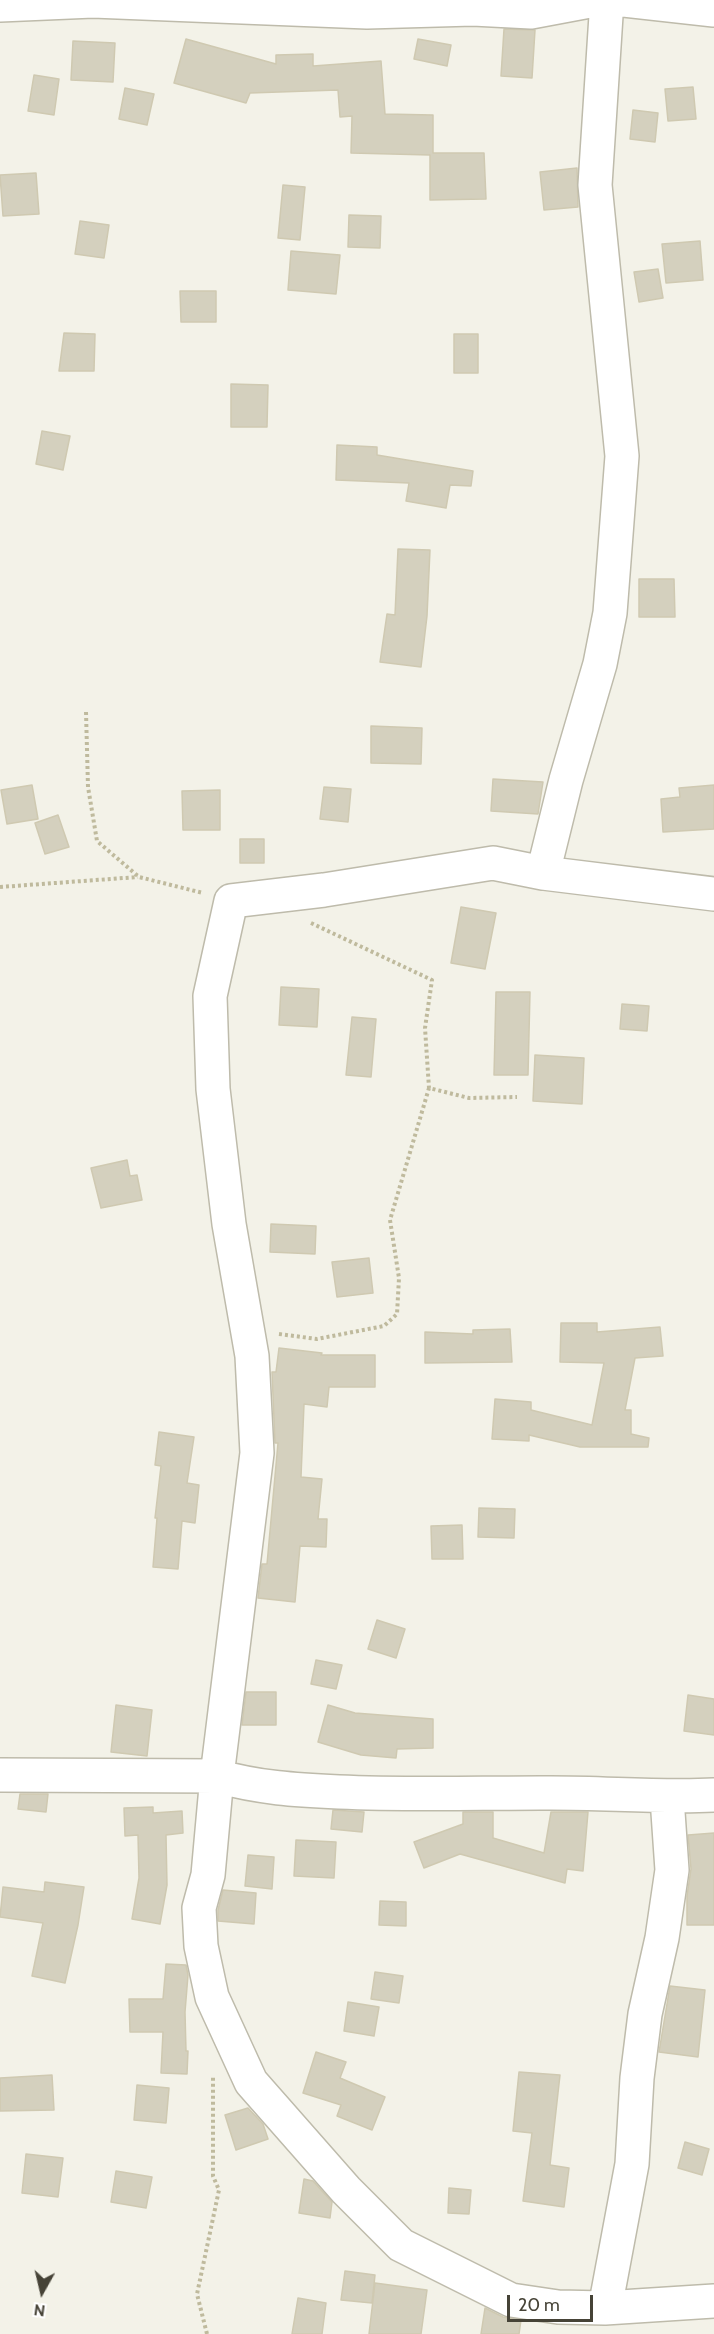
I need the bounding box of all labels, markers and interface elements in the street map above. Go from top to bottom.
north arrow [12,2262,72,2322]
scale bar [510,2283,596,2321]
text: 20 m [518,2294,560,2316]
text: N [33,2300,46,2321]

